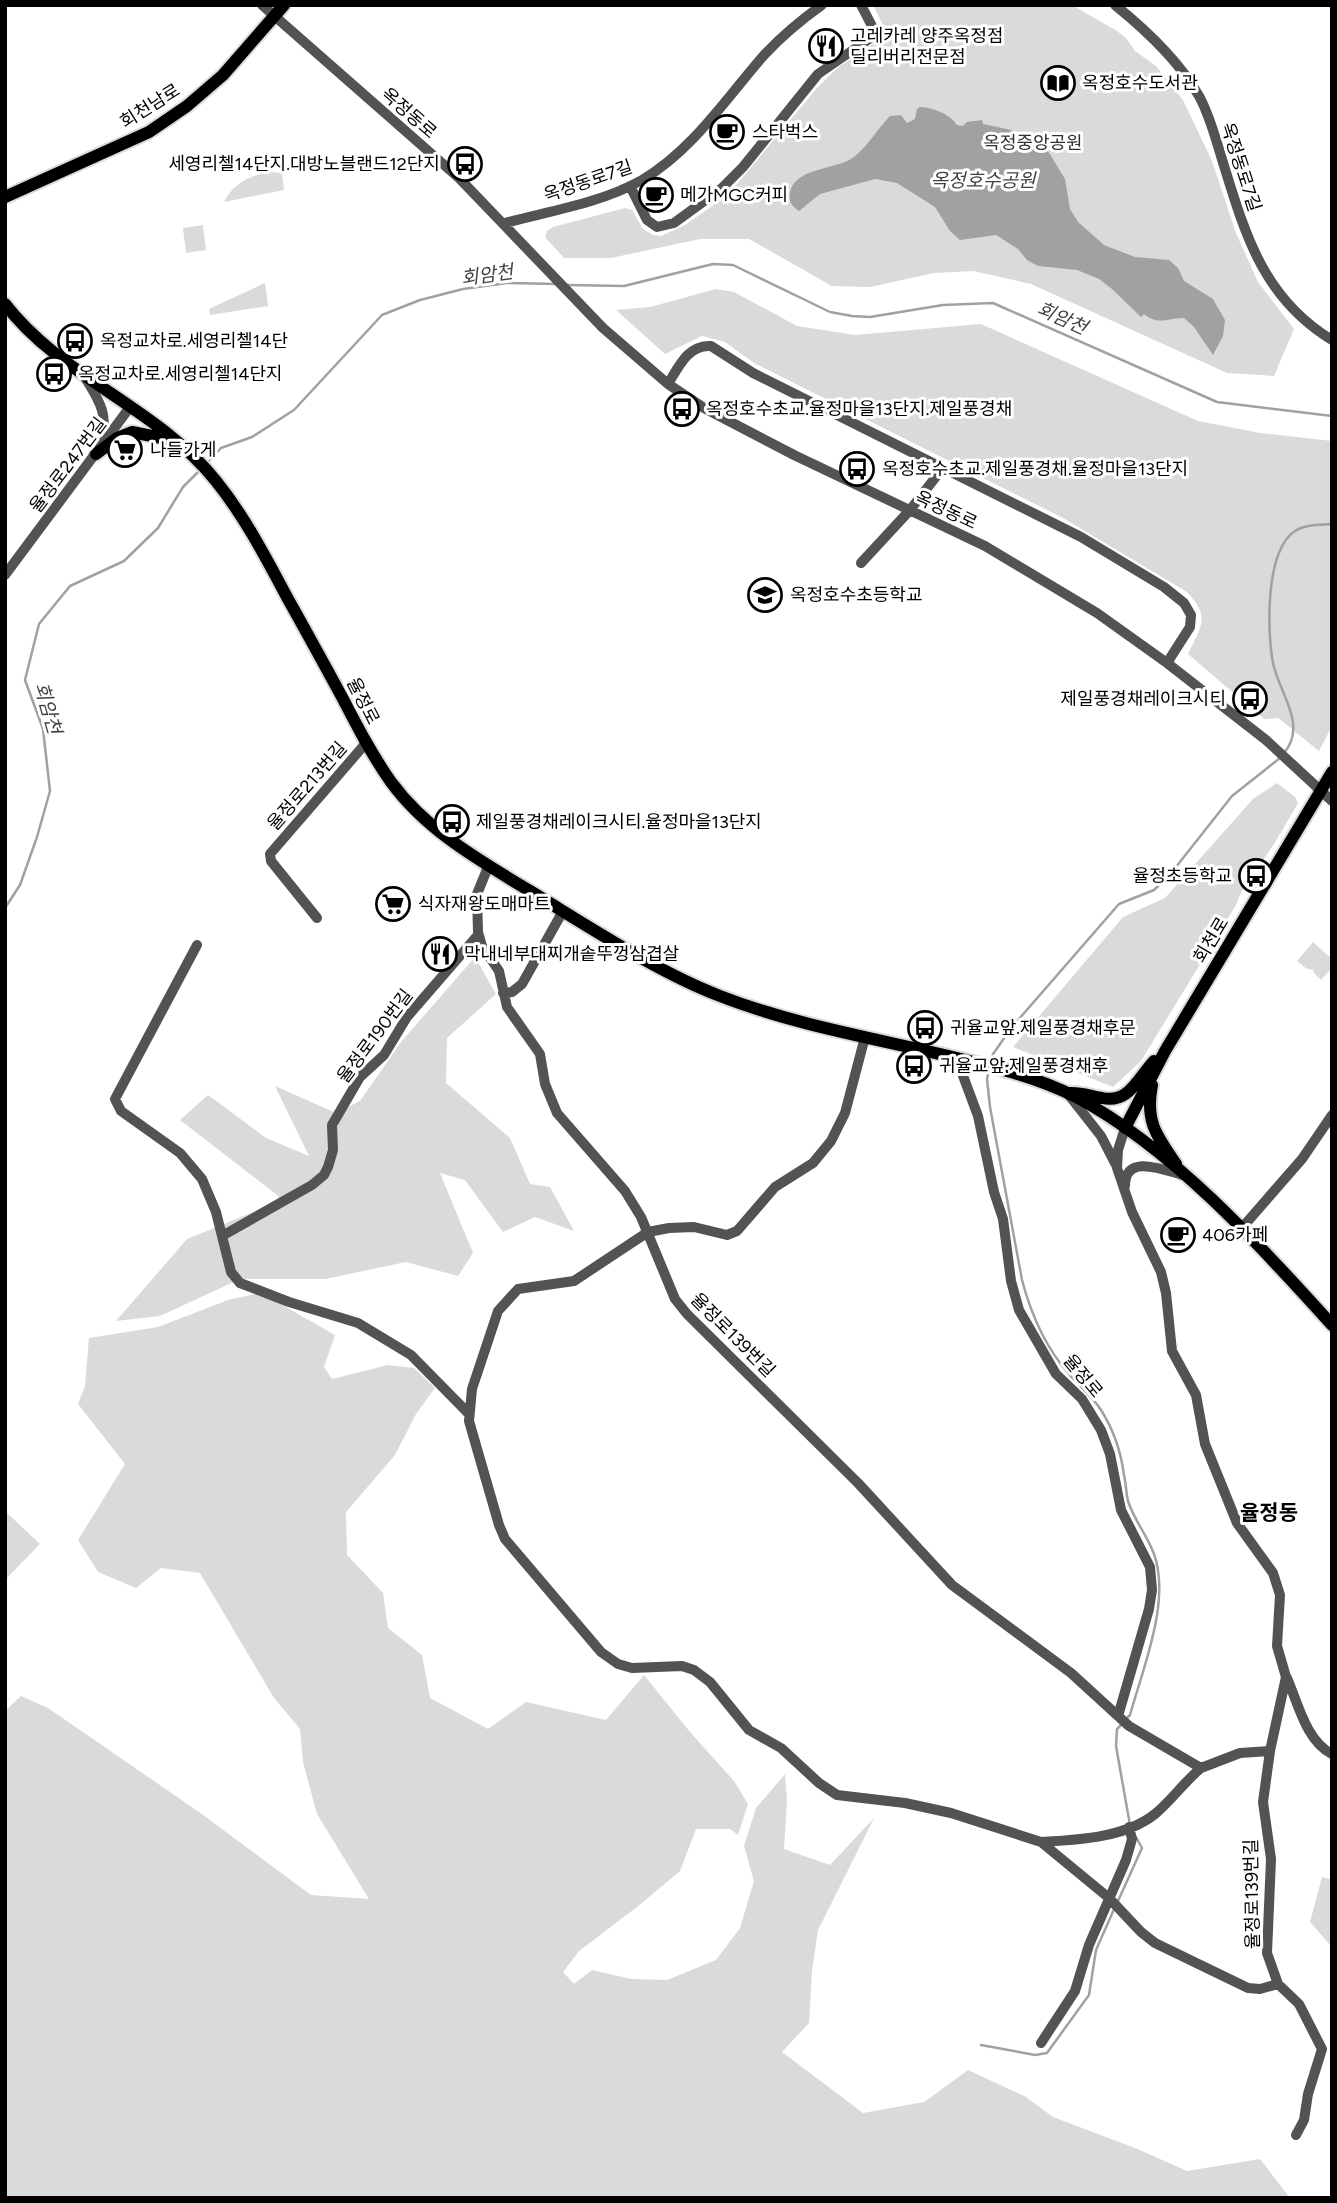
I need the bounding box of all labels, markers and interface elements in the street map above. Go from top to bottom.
place label: 고레카레 양주옥정점 딜리버리전문점 [850,25,1004,68]
restaurant icon: 고레카레 양주옥정점 딜리버리전문점 [807,27,845,65]
library icon: 옥정호수도서관 [1039,64,1077,102]
place label: 옥정호수도서관 [1082,72,1198,94]
street label: 회천남로 [116,79,184,133]
street label: 옥정동로 [377,83,441,143]
cafe icon: 스타벅스 [708,113,746,151]
street label: 옥정동로7길 [1216,120,1266,214]
place label: 스타벅스 [752,121,818,143]
park label: 옥정중앙공원 [983,132,1083,154]
bus stop icon: 세영리첼14단지.대방노블랜드12단지 [446,145,484,183]
place label: 세영리첼14단지.대방노블랜드12단지 [168,153,440,175]
street label: 옥정동로7길 [541,156,635,206]
water label: 옥정호수공원 [931,169,1037,192]
cafe icon: 메가MGC커피 [637,176,675,214]
place label: 메가MGC커피 [680,184,788,206]
water label: 회암천 [459,260,516,290]
water label: 회암천 [1033,297,1092,340]
bus stop icon: 옥정교차로.세영리첼14단 [56,322,94,360]
place label: 옥정교차로.세영리첼14단 [100,330,288,352]
bus stop icon: 옥정교차로.세영리첼14단지 [35,355,73,393]
place label: 옥정교차로.세영리첼14단지 [78,363,283,385]
bus stop icon: 옥정호수초교.율정마을13단지.제일풍경채 [663,390,701,428]
place label: 옥정호수초교.율정마을13단지.제일풍경채 [706,398,1012,420]
street label: 율정로247번길 [25,413,111,517]
supermarket icon: 나들가게 [106,431,144,469]
place label: 나들가게 [150,439,216,461]
bus stop icon: 옥정호수초교.제일풍경채.율정마을13단지 [838,450,876,488]
place label: 옥정호수초교.제일풍경채.율정마을13단지 [882,458,1188,480]
street label: 옥정동로 [911,486,981,534]
school or university icon: 옥정호수초등학교 [746,576,784,614]
place label: 옥정호수초등학교 [790,584,922,606]
street label: 율정로 [342,674,384,728]
water label: 회암천 [30,680,67,738]
bus stop icon: 제일풍경채레이크시티 [1231,680,1269,718]
place label: 제일풍경채레이크시티 [1060,688,1226,710]
street label: 율정로213번길 [263,737,351,835]
bus stop icon: 제일풍경채레이크시티.율정마을13단지 [433,803,471,841]
place label: 제일풍경채레이크시티.율정마을13단지 [476,811,762,833]
bus stop icon: 율정초등학교 [1237,857,1275,895]
place label: 율정초등학교 [1133,865,1232,887]
supermarket icon: 식자재왕도매마트 [374,885,412,923]
place label: 식자재왕도매마트 [418,893,550,915]
street label: 회천로 [1189,913,1233,967]
restaurant icon: 막내네부대찌개솥뚜껑삼겹살 [421,935,459,973]
place label: 막내네부대찌개솥뚜껑삼겹살 [464,943,679,965]
street label: 율정로190번길 [333,985,417,1087]
bus stop icon: 귀율교앞.제일풍경채후문 [906,1009,944,1047]
place label: 귀율교앞.제일풍경채후문 [950,1017,1136,1039]
bus stop icon: 귀율교앞.제일풍경채후 [895,1047,933,1085]
place label: 귀율교앞.제일풍경채후 [939,1055,1108,1077]
cafe icon: 406카페 [1159,1216,1197,1254]
place label: 406카페 [1202,1224,1268,1246]
street label: 율정로139번길 [686,1288,780,1382]
street label: 율정로 [1059,1350,1107,1402]
district label: 율정동 [1240,1500,1298,1525]
street label: 율정로139번길 [1240,1839,1264,1949]

